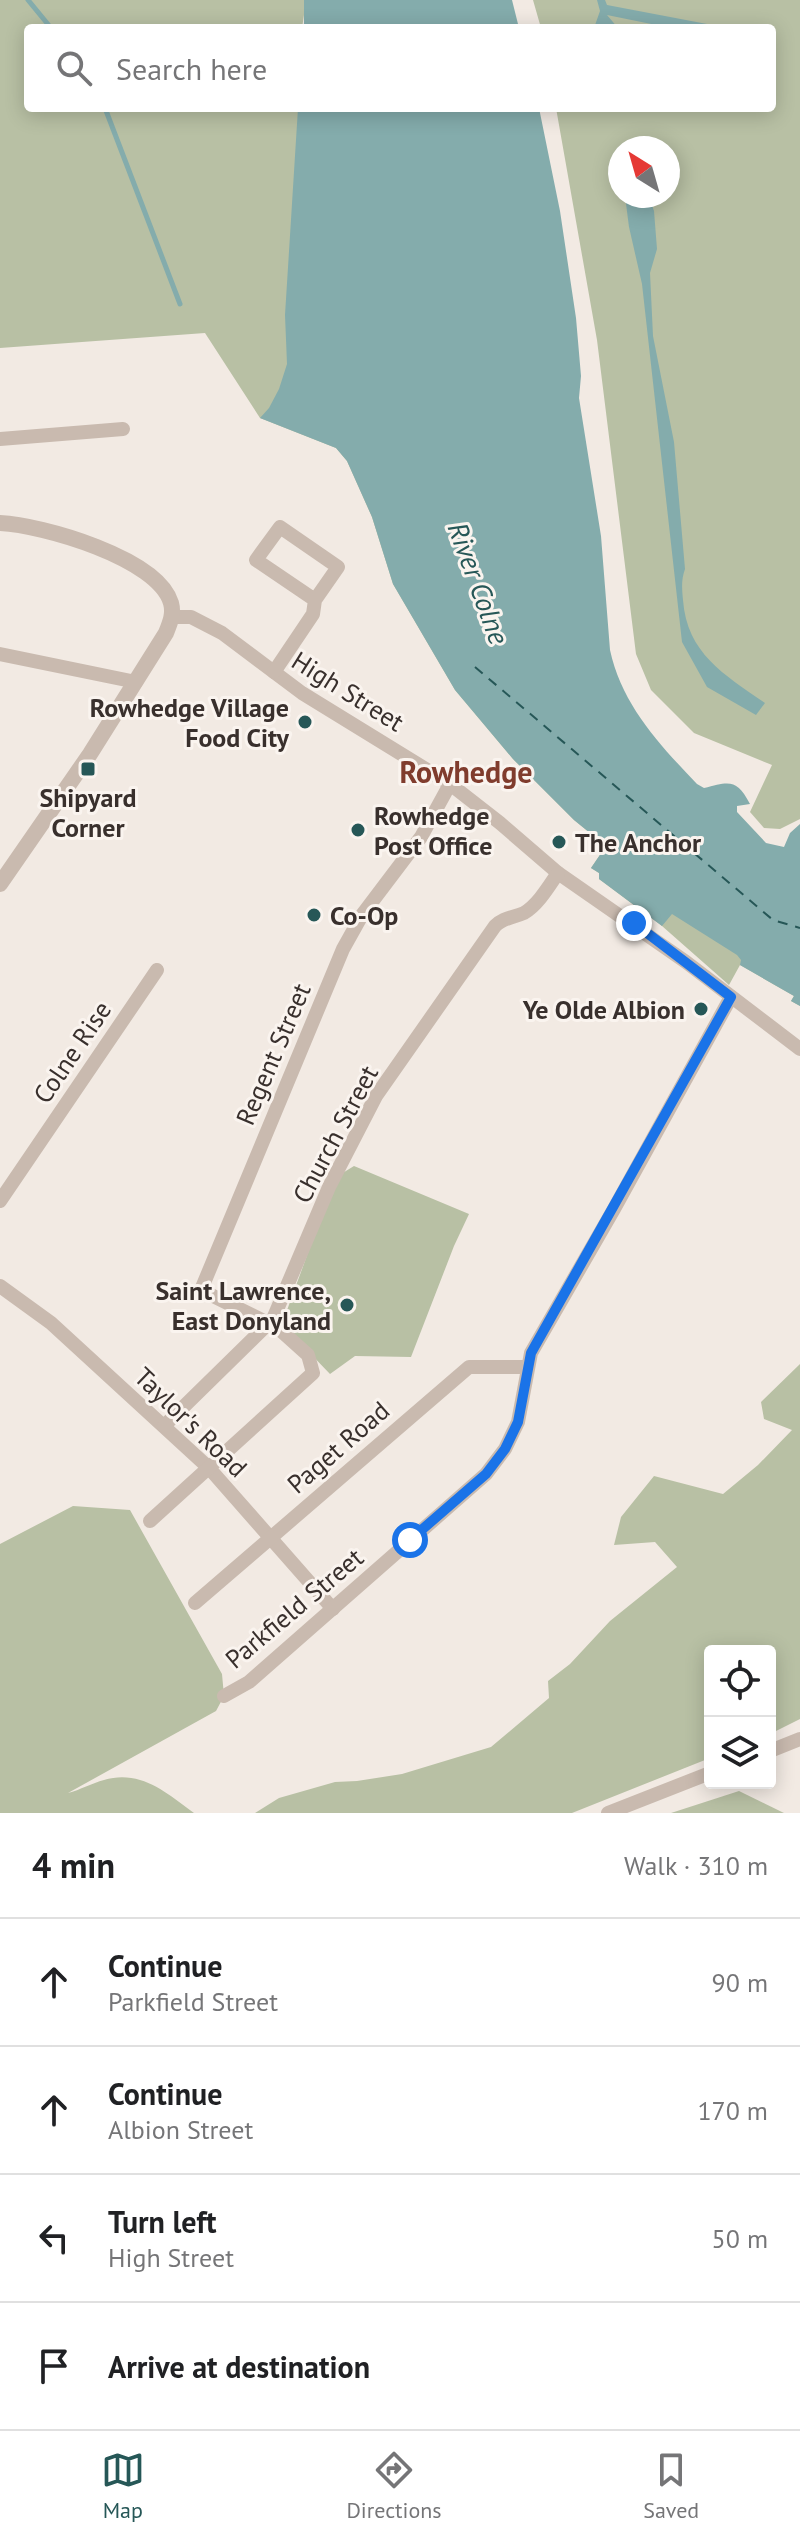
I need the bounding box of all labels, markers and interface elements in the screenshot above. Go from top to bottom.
search box [24,24,776,112]
icon: search [52,46,96,90]
text: Search here [116,49,267,88]
north arrow [608,136,680,208]
water label: River Colne [440,517,518,649]
street label: High Street [286,644,410,738]
place label: Rowhedge Village Food City [90,691,290,754]
marker: Rowhedge Village Food City [296,713,314,731]
district label: Rowhedge [399,752,533,791]
marker: Shipyard Corner [79,760,97,778]
place label: Shipyard Corner [39,781,137,844]
place label: Rowhedge Post Office [374,799,492,862]
marker: Rowhedge Post Office [349,821,367,839]
place label: The Anchor [575,826,702,859]
marker: The Anchor [550,833,568,851]
place label: Co-Op [330,899,398,932]
route end [616,905,652,941]
marker: Co-Op [305,906,323,924]
street label: Regent Street [228,978,318,1130]
place label: Ye Olde Albion [522,993,685,1026]
street label: Colne Rise [26,995,118,1109]
marker: Ye Olde Albion [692,1000,710,1018]
street label: Church Street [285,1059,385,1209]
place label: Saint Lawrence, East Donyland [155,1274,331,1337]
marker: Saint Lawrence, East Donyland [338,1296,356,1314]
street label: Taylor's Road [128,1360,254,1484]
street label: Paget Road [280,1394,396,1500]
route start [392,1522,428,1558]
street label: Parkfield Street [218,1541,370,1675]
map controls [704,1645,776,1789]
button: locate [704,1645,776,1717]
button: layers [704,1717,776,1789]
text: 4 min [32,1843,115,1887]
text: Walk · 310 m [624,1849,768,1882]
text: Continue [108,1946,222,1985]
icon: ahead [32,1960,76,2004]
text: 90 m [712,1966,768,1999]
text: Parkfield Street [108,1985,278,2018]
text: Continue [108,2074,222,2113]
icon: ahead [32,2088,76,2132]
text: 170 m [697,2094,768,2127]
text: Albion Street [108,2113,253,2146]
text: Turn left [108,2202,216,2241]
icon: left [32,2216,76,2260]
text: 50 m [712,2222,768,2255]
text: High Street [108,2241,234,2274]
icon: arrive [32,2344,76,2388]
text: Arrive at destination [108,2347,370,2386]
tab: Map [101,2448,145,2524]
tab: Directions [346,2448,442,2524]
tab: Saved [643,2448,699,2524]

